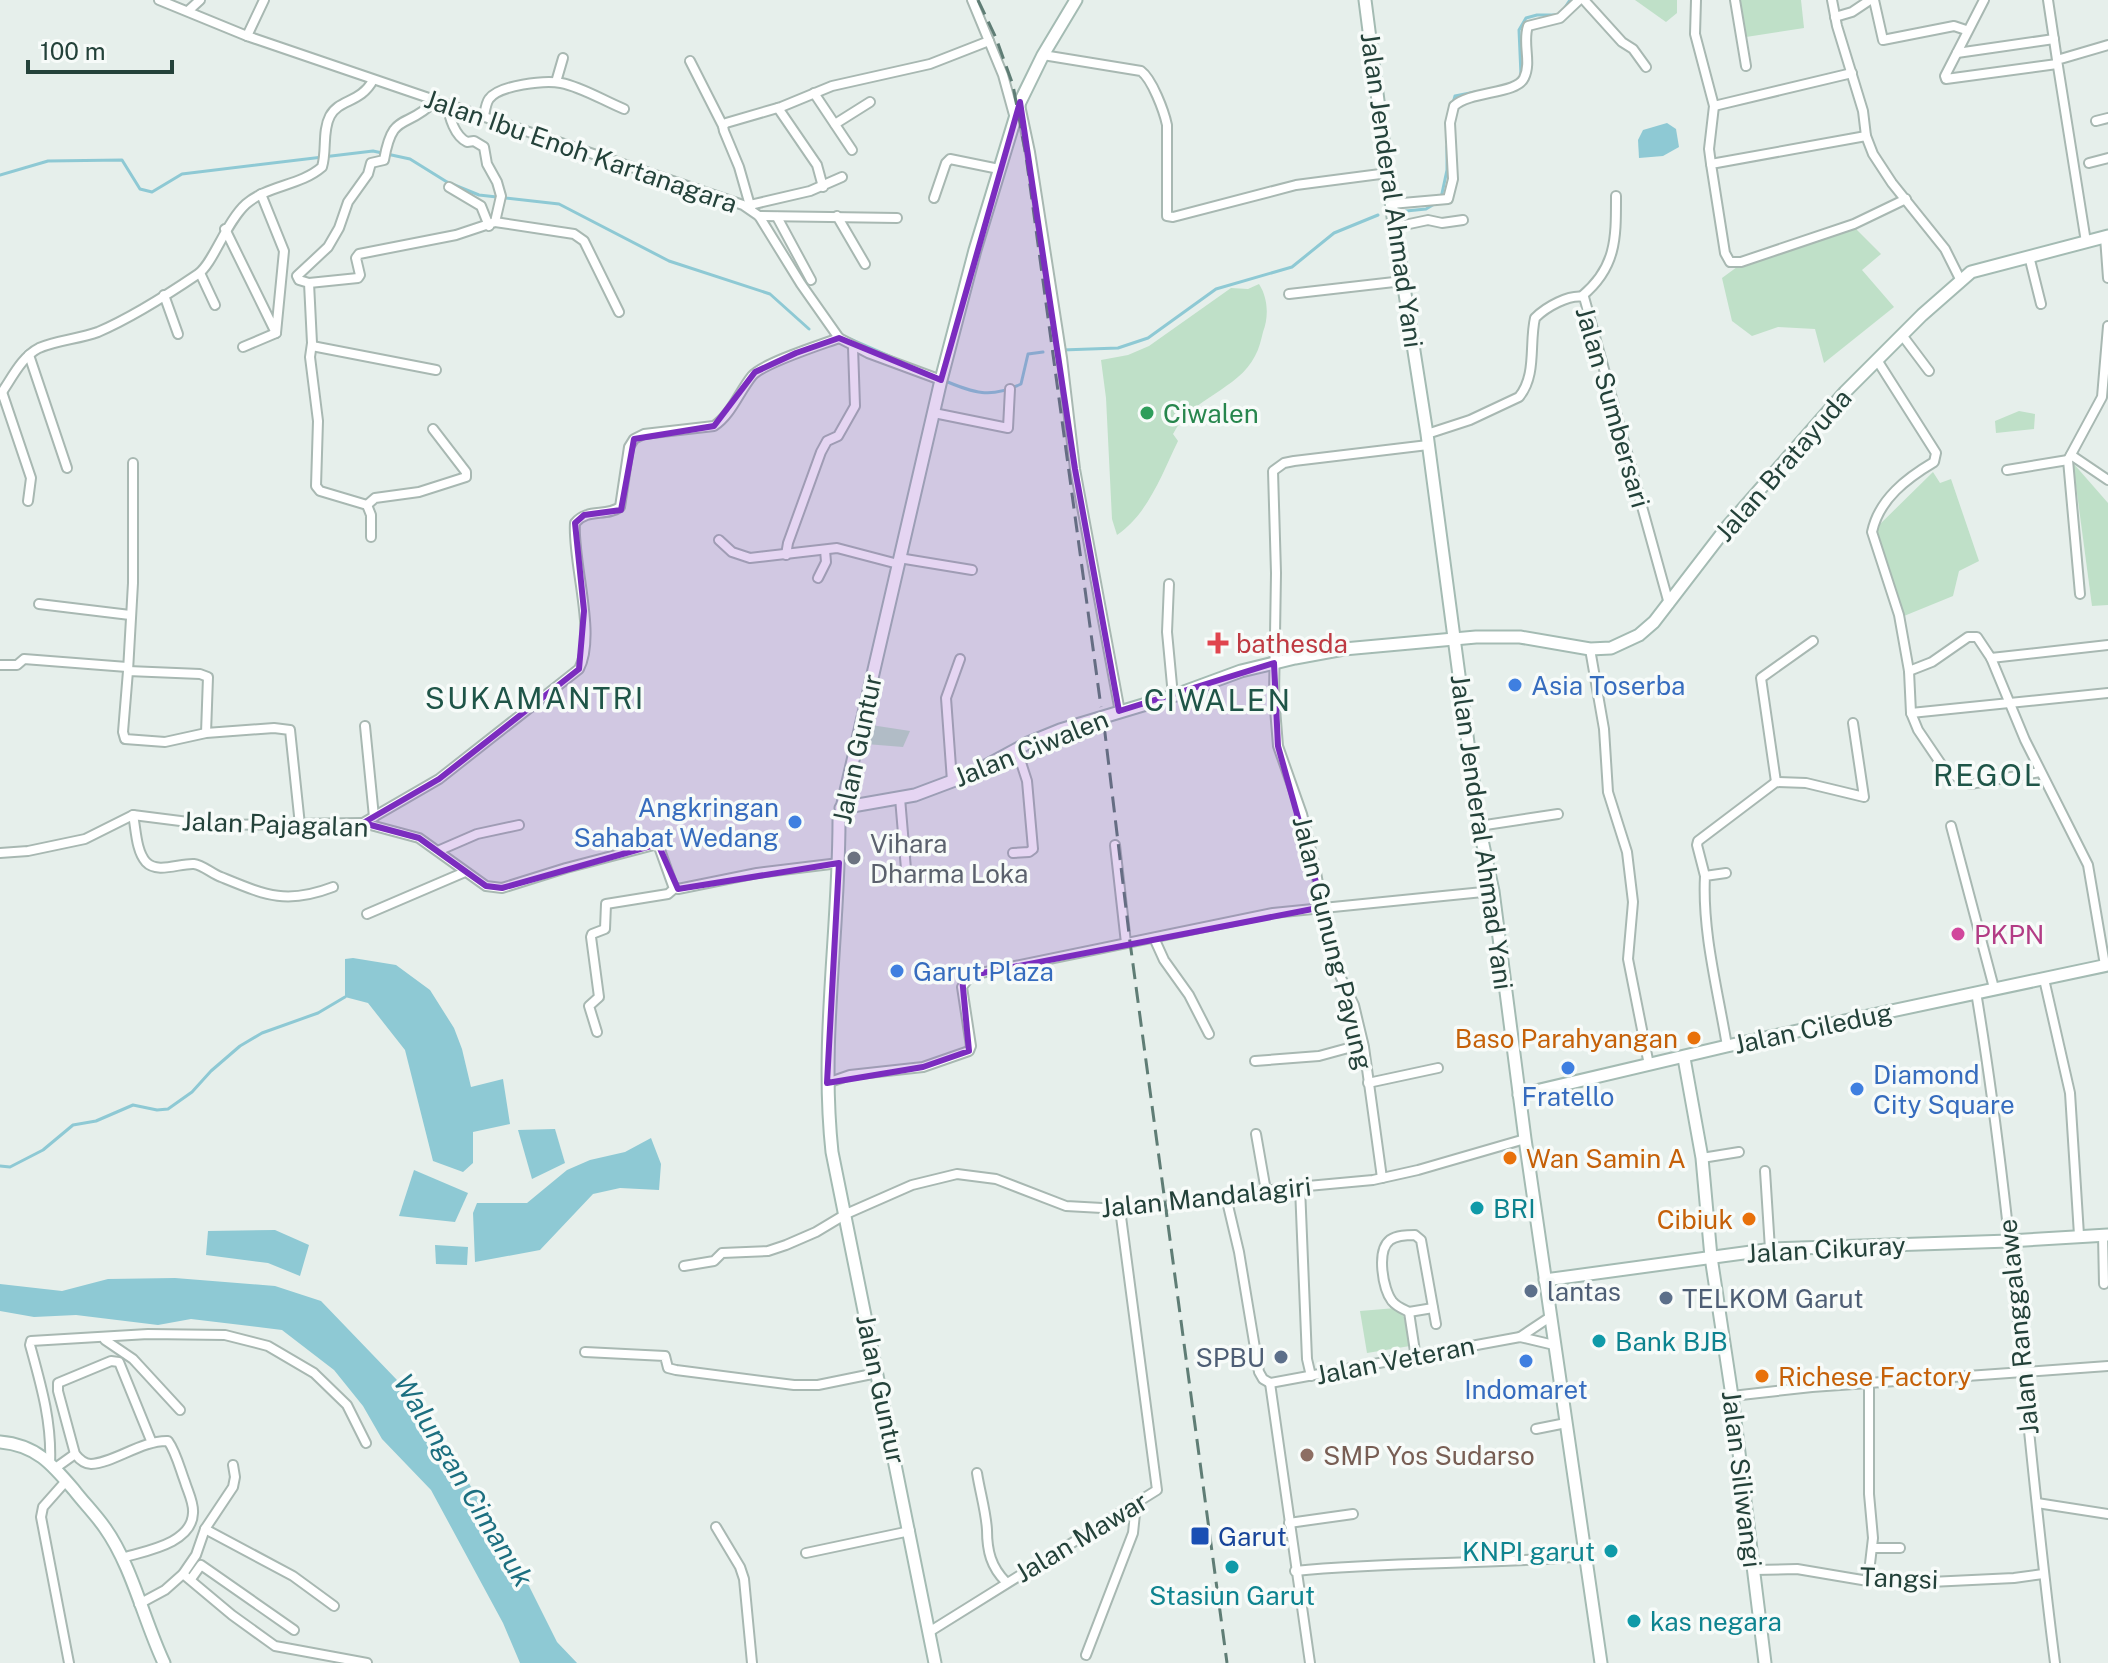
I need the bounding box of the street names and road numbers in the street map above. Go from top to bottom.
street label: Jalan Jenderal Ahmad Yani [1355,30,1429,350]
street label: Jalan Ibu Enoh Kartanagara [421,83,741,219]
street label: Jalan Sumbersari [1569,303,1657,511]
street label: Jalan Bratayuda [1708,382,1858,548]
street label: Jalan Guntur [826,671,888,827]
street label: Jalan Jenderal Ahmad Yani [1445,672,1519,992]
street label: Jalan Ciwalen [949,703,1113,793]
street label: Jalan Pajagalan [181,805,369,843]
street label: Jalan Gunung Payung [1286,813,1380,1073]
street label: Jalan Ciledug [1731,996,1895,1060]
street label: Jalan Mandalagiri [1099,1171,1313,1223]
street label: Jalan Ranggalawe [1991,1217,2045,1437]
street label: Jalan Cikuray [1746,1229,1907,1269]
street label: Jalan Guntur [850,1311,912,1467]
street label: Jalan Veteran [1313,1329,1477,1391]
street label: Jalan Siliwangi [1716,1389,1768,1569]
street label: Jalan Mawar [1009,1485,1153,1589]
street label: Tangsi [1859,1561,1939,1595]

